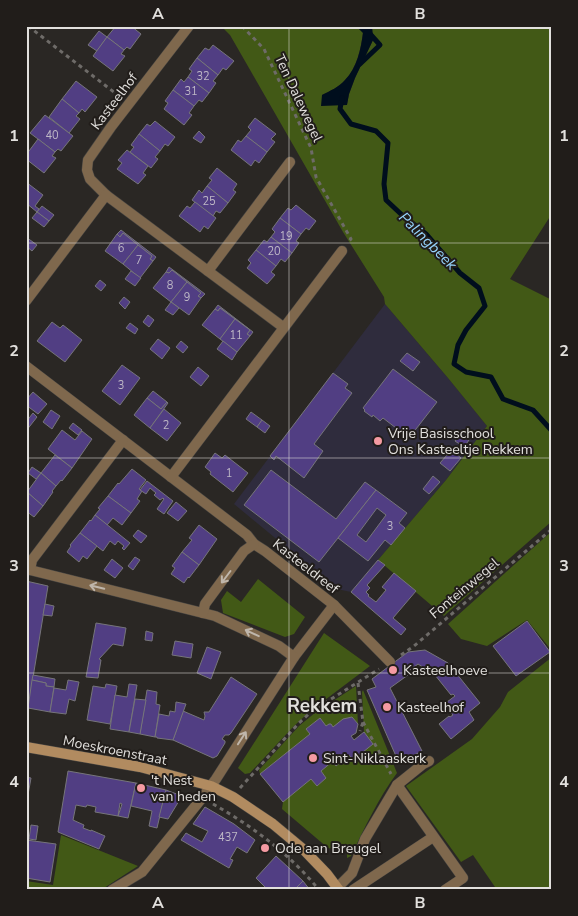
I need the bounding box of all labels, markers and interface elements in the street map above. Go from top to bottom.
text: A [152,3,164,25]
text: B [414,3,426,25]
street label: Ten Dalewegel [270,51,327,146]
street label: Kasteelhof [87,69,142,134]
house number: 32 [196,69,210,84]
house number: 31 [184,84,198,99]
text: 1 [9,125,19,147]
text: 1 [559,125,569,147]
house number: 40 [45,128,59,143]
house number: 25 [202,194,216,209]
water label: Palingbeek [395,208,462,275]
house number: 19 [279,229,293,244]
house number: 6 [118,241,125,256]
house number: 20 [267,244,281,259]
house number: 7 [136,253,142,268]
house number: 8 [167,278,174,293]
house number: 9 [184,290,190,305]
house number: 11 [229,328,243,343]
text: 2 [9,340,19,362]
text: 2 [559,340,569,362]
house number: 3 [118,378,124,393]
house number: 2 [163,418,169,433]
place label: Vrije Basisschool Ons Kasteeltje Rekkem [387,424,533,459]
marker: Vrije Basisschool Ons Kasteeltje Rekkem [372,435,384,447]
house number: 1 [226,466,232,481]
house number: 3 [387,519,393,534]
street label: Kasteeldreef [269,535,343,598]
street label: Fonteinwegel [425,553,504,623]
text: 3 [9,555,19,577]
text: 3 [559,555,569,577]
one-way arrow [220,570,231,583]
one-way arrow [89,582,105,591]
one-way arrow [245,628,260,638]
place label: Kasteelhoeve [403,661,487,680]
marker: Kasteelhoeve [387,664,399,676]
district label: Rekkem [287,693,357,719]
place label: Kasteelhof [397,698,464,717]
marker: Kasteelhof [381,701,393,713]
street label: Moeskroenstraat [61,731,168,770]
one-way arrow [237,731,247,745]
place label: Sint-Niklaaskerk [323,749,427,768]
marker: Sint-Niklaaskerk [307,752,319,764]
text: 4 [9,771,19,793]
place label: 't Nest van heden [151,771,216,806]
text: 4 [559,771,569,793]
marker: 't Nest van heden [135,782,147,794]
house number: 437 [218,830,238,845]
place label: Ode aan Breugel [275,839,382,858]
marker: Ode aan Breugel [259,842,271,854]
text: A [152,892,164,914]
text: B [414,892,426,914]

